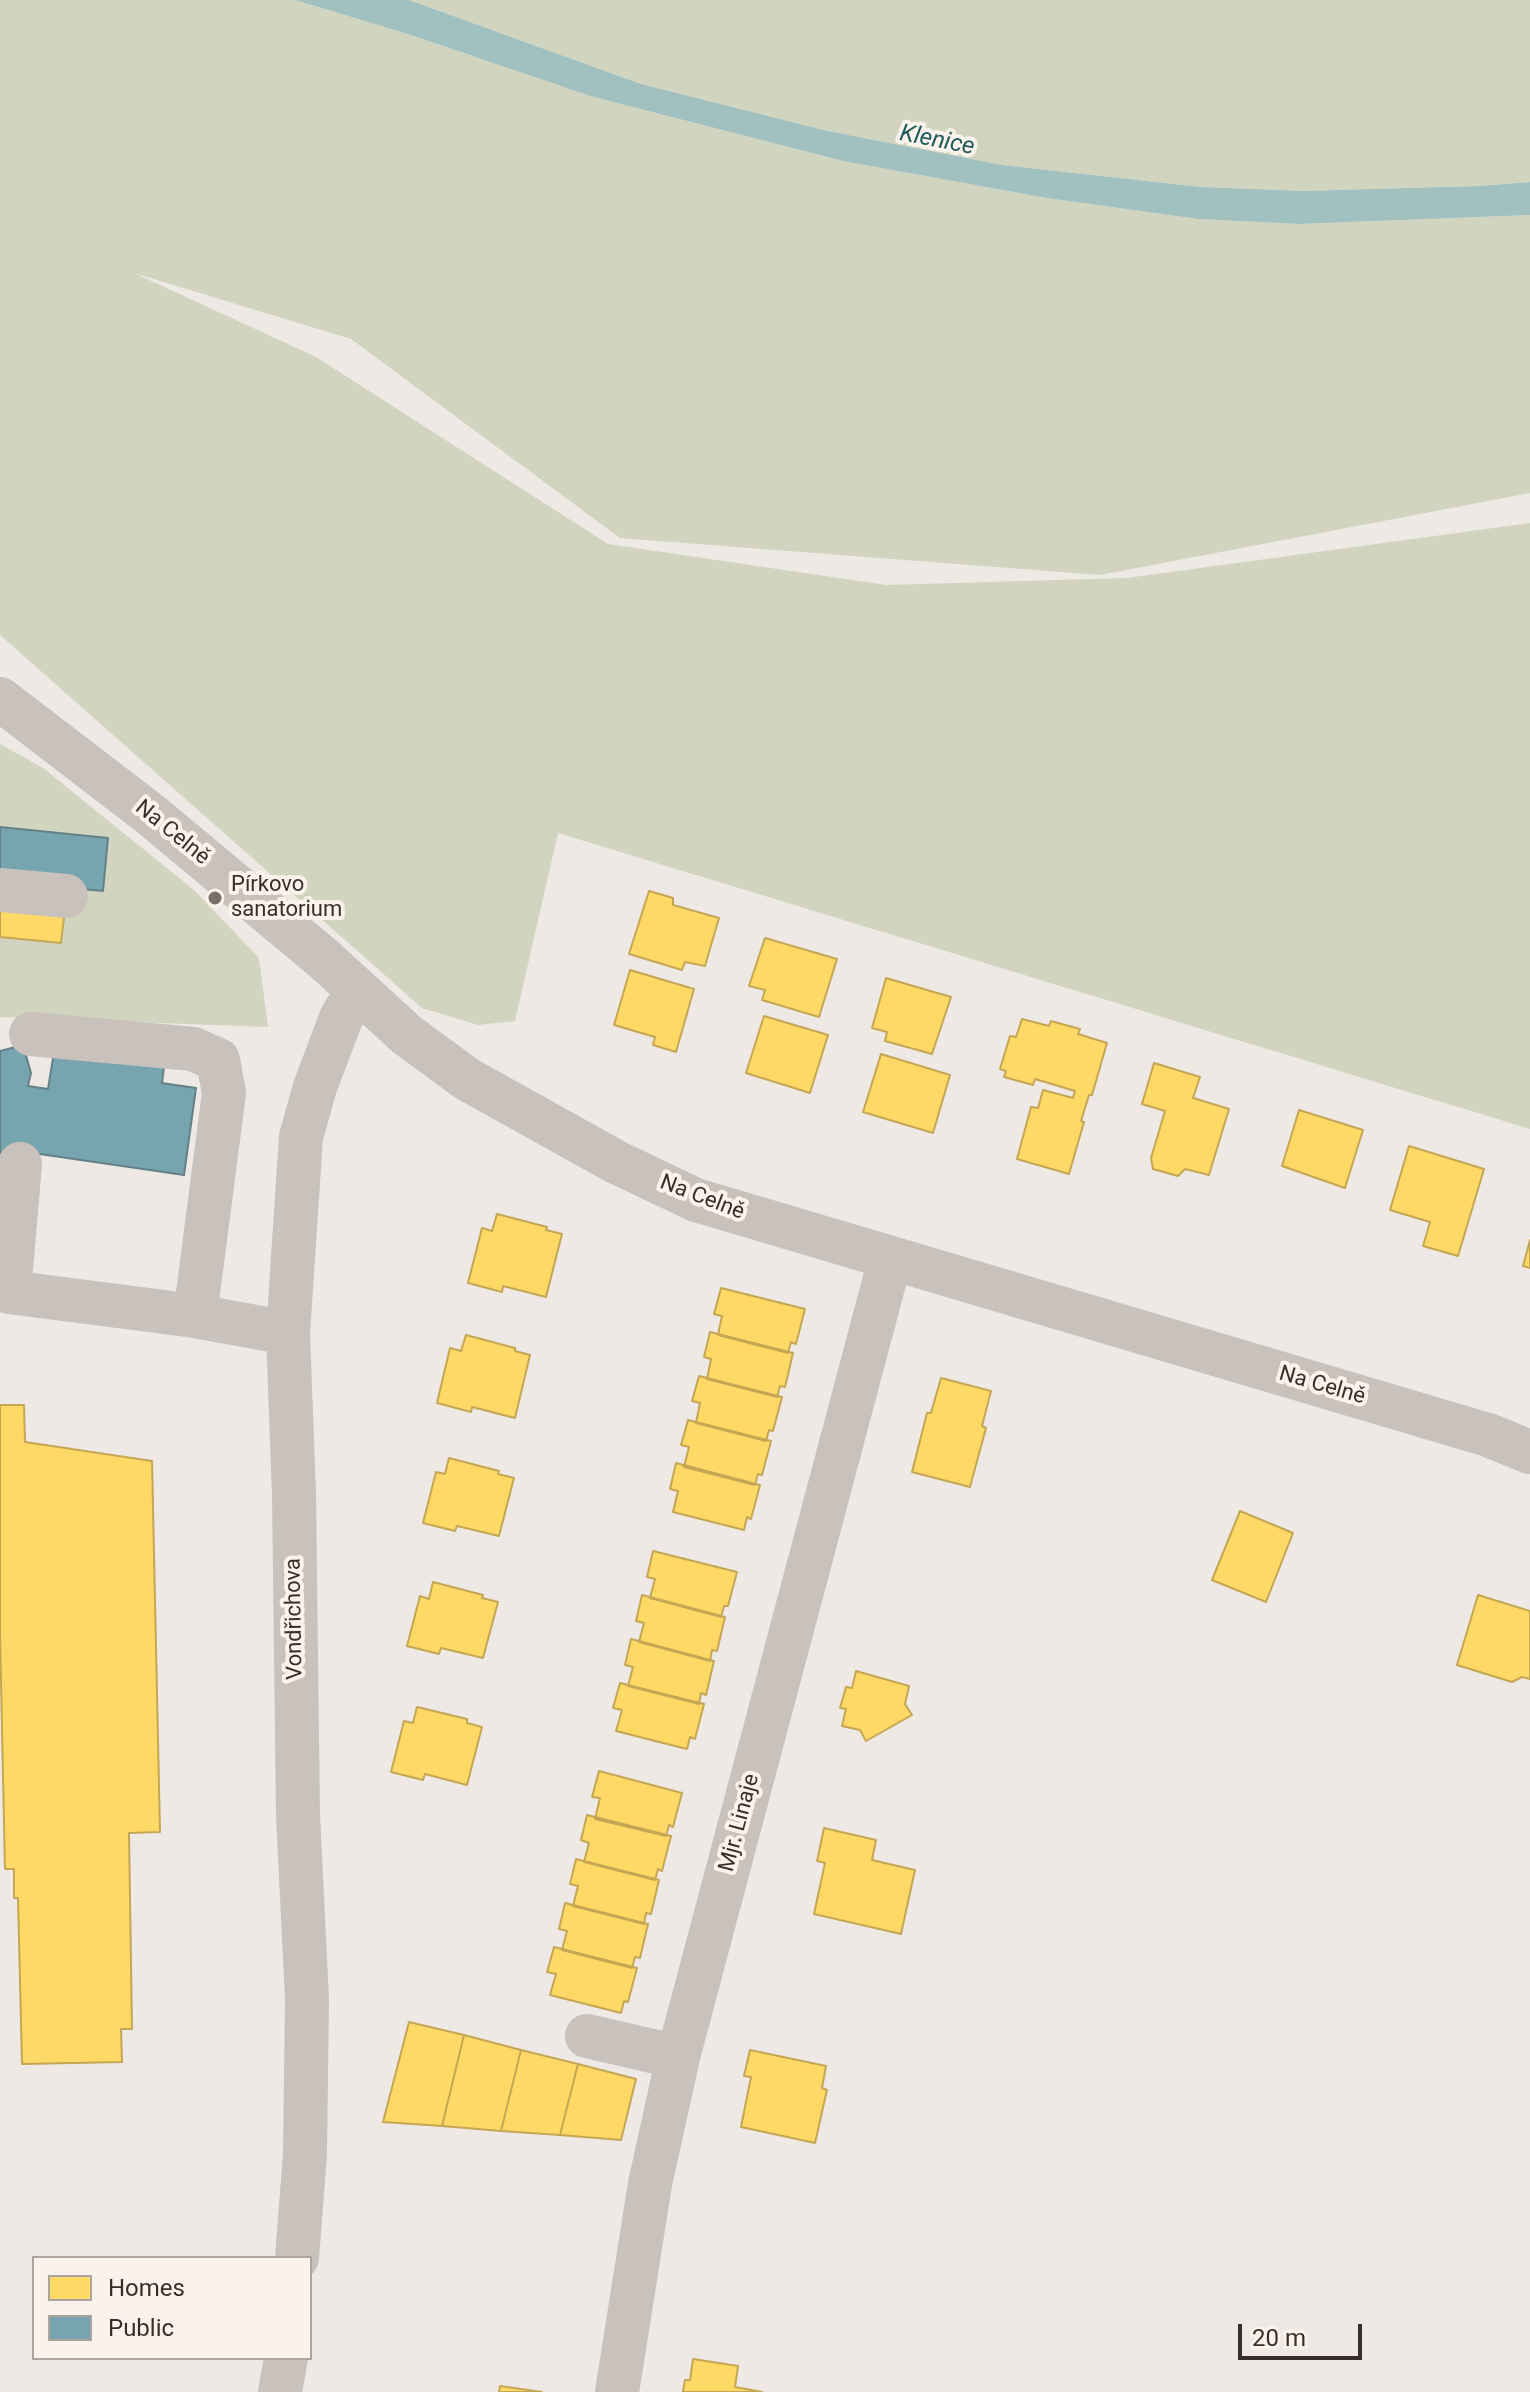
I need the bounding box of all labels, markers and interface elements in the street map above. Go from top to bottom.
water label: Klenice [897,120,977,162]
street label: Na Celně [129,795,215,871]
place label: Pírkovo sanatorium [231,872,342,924]
marker: Pírkovo sanatorium [206,889,224,907]
street label: Na Celně [656,1170,748,1226]
street label: Na Celně [1276,1361,1368,1411]
street label: Vondřichova [281,1558,309,1680]
street label: Mjr. Linaje [714,1771,766,1875]
legend [32,2256,312,2360]
text: Homes [108,2274,185,2302]
scale bar [1242,2308,1366,2358]
text: Public [108,2314,174,2342]
text: 20 m [1252,2324,1306,2352]

